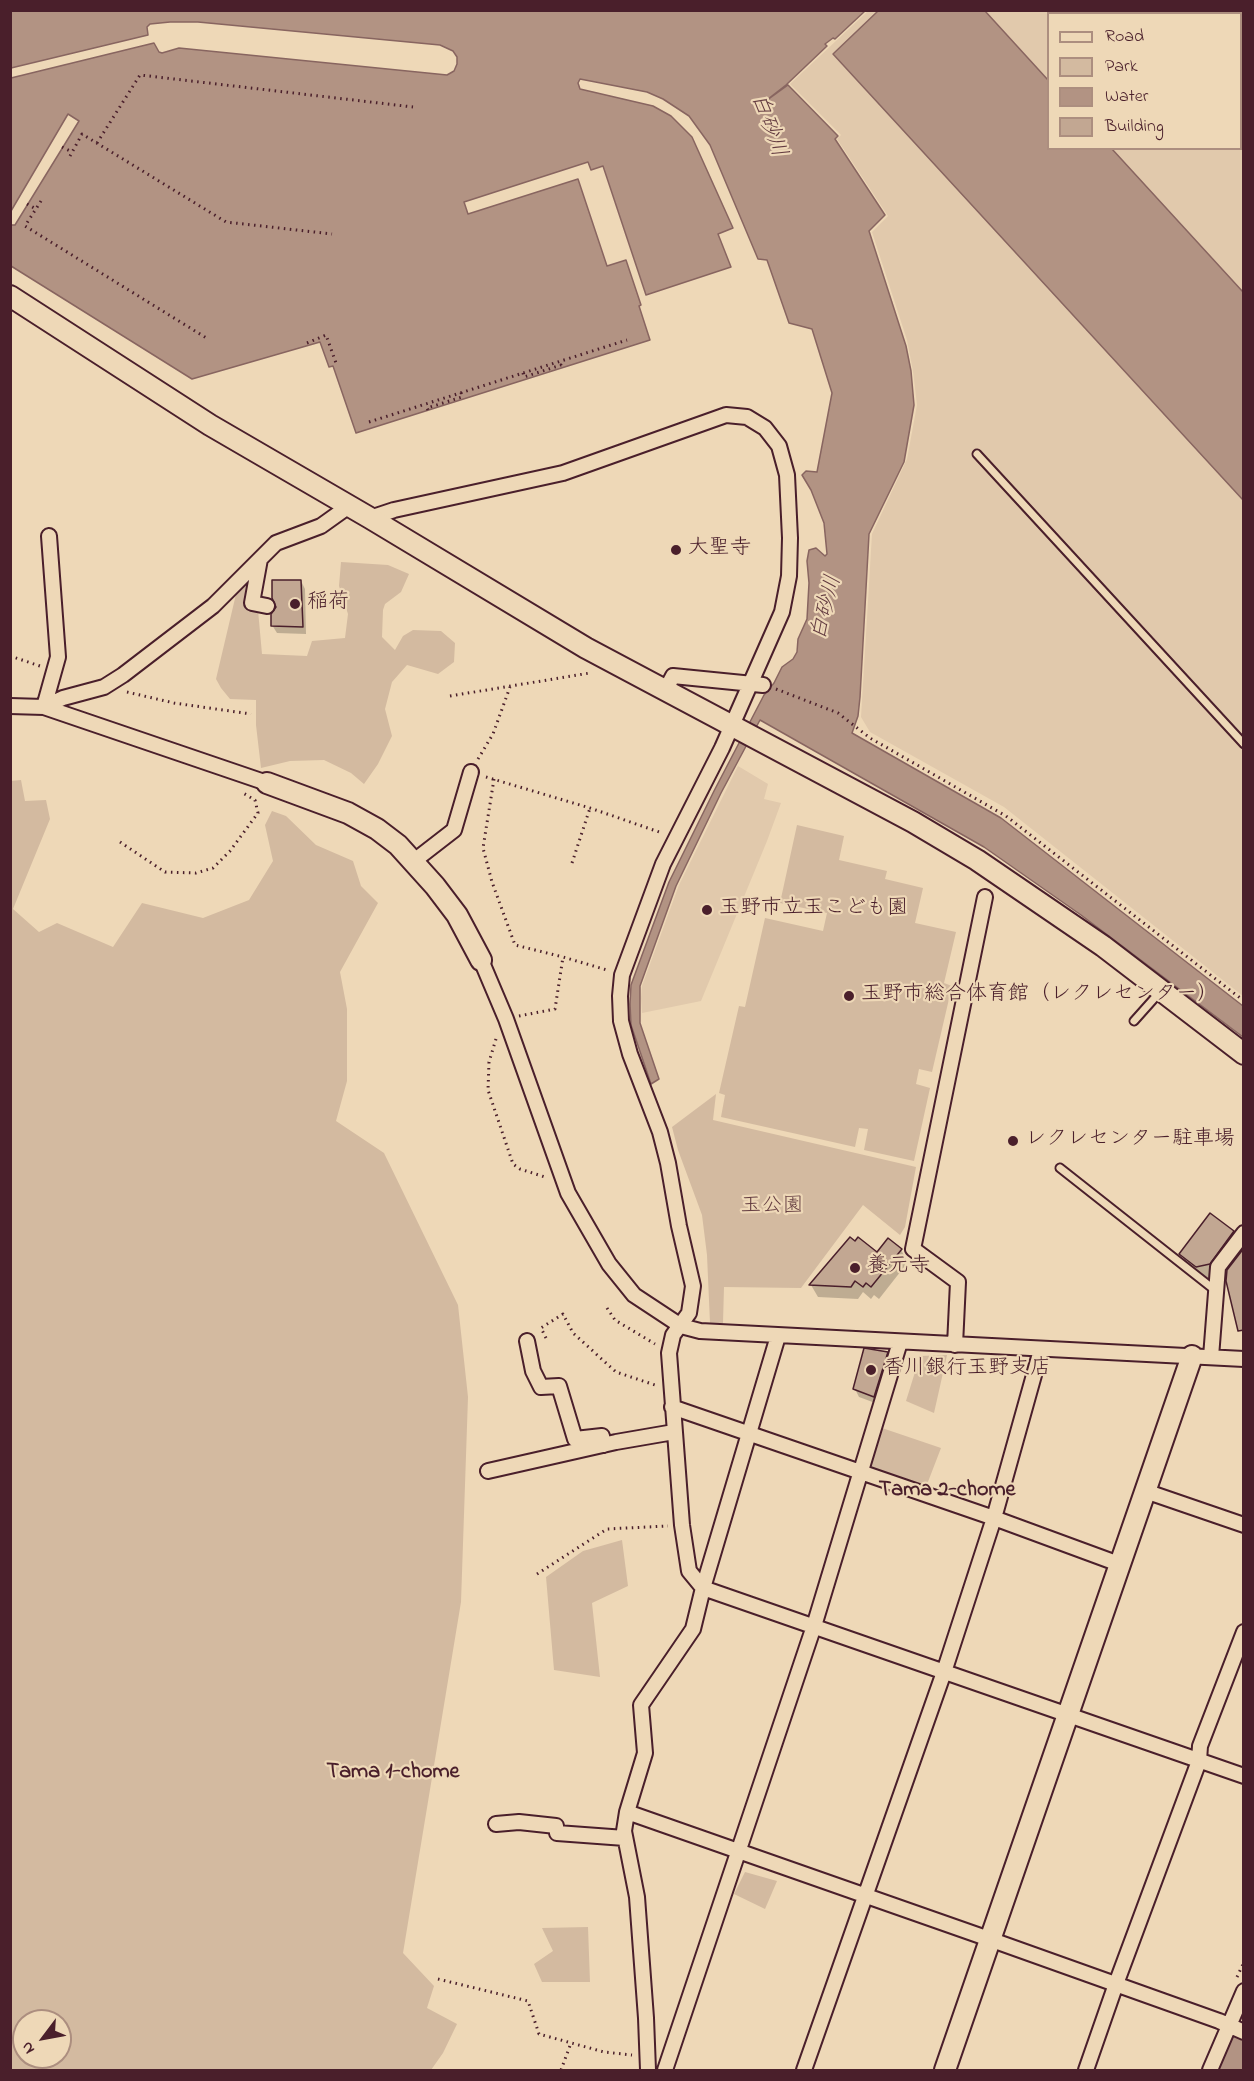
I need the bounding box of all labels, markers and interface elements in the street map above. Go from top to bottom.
legend [1047,12,1242,150]
text: Road [1105,24,1144,50]
text: Park [1105,54,1138,80]
text: Water [1105,84,1148,110]
water label: 白砂川 [743,90,791,162]
text: Building [1105,114,1164,140]
place label: 大聖寺 [688,537,751,563]
marker: 大聖寺 [669,543,683,557]
water label: 白砂川 [807,573,849,643]
place label: 稲荷 [307,591,349,617]
marker: 稲荷 [288,597,302,611]
place label: 玉野市立玉こども園 [719,897,908,923]
marker: 玉野市立玉こども園 [700,903,714,917]
place label: 玉野市総合体育館（レクレセンター） [861,983,1218,1009]
marker: 玉野市総合体育館（レクレセンター） [842,989,856,1003]
place label: レクレセンター駐車場 [1025,1128,1235,1154]
marker: レクレセンター駐車場 [1006,1134,1020,1148]
park label: 玉公園 [741,1195,803,1221]
place label: 養元寺 [867,1255,930,1281]
marker: 養元寺 [848,1261,862,1275]
place label: 香川銀行玉野支店 [883,1357,1051,1383]
marker: 香川銀行玉野支店 [864,1363,878,1377]
district label: Tama 2-chome [879,1478,1015,1504]
district label: Tama 1-chome [327,1760,459,1786]
north arrow [12,2009,72,2069]
text: N [15,2037,41,2058]

